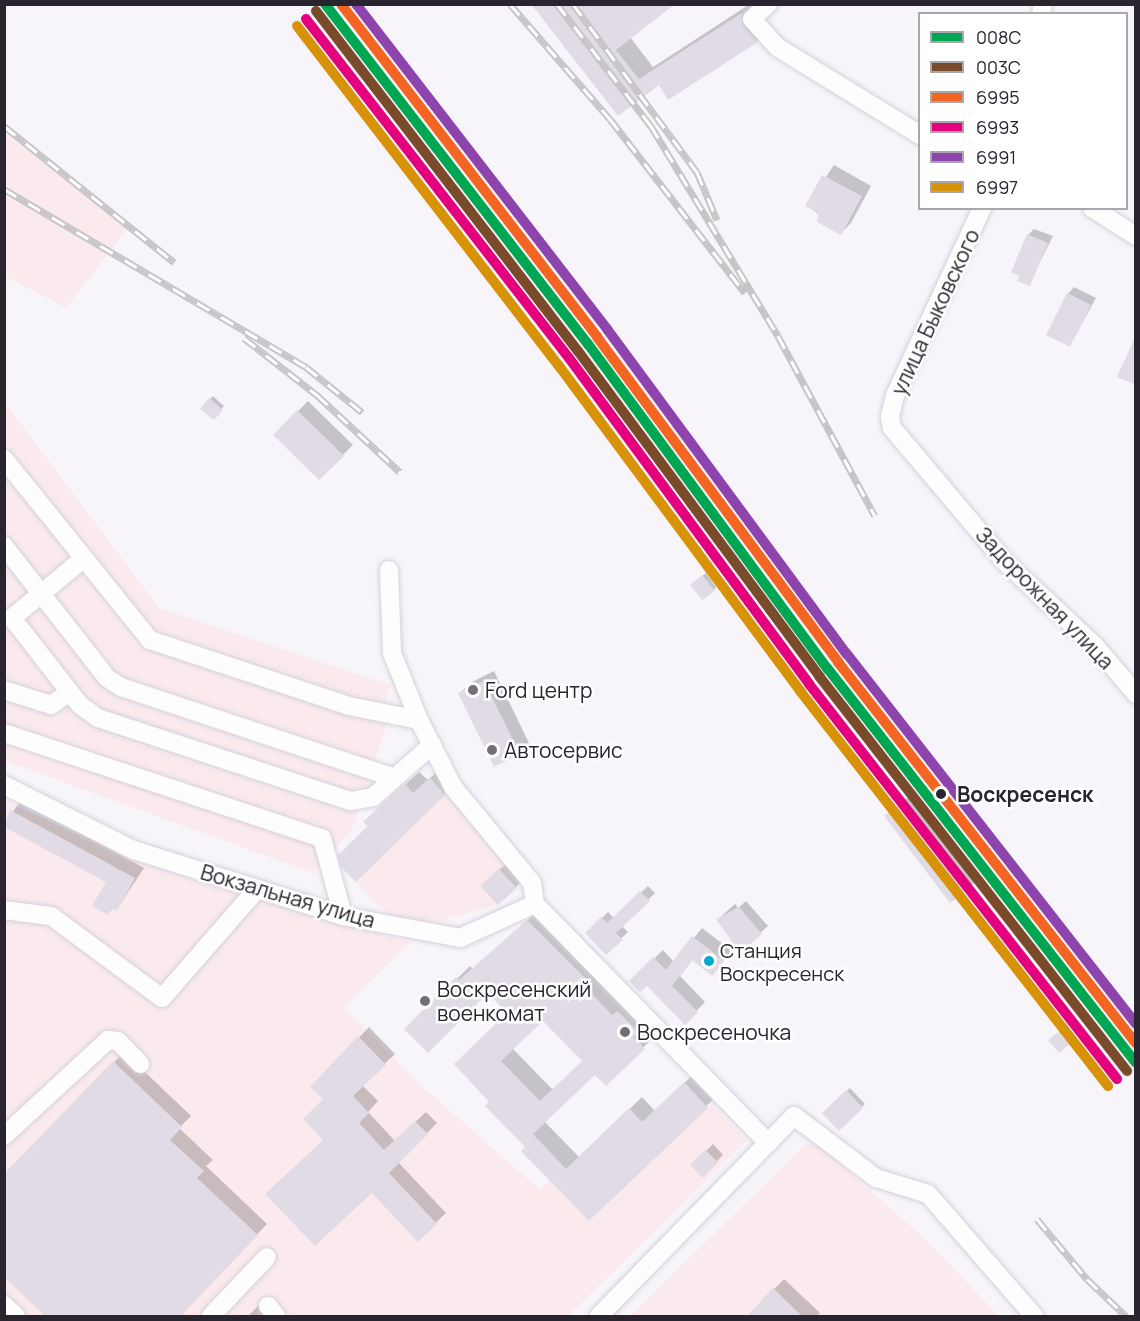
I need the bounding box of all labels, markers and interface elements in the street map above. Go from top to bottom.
legend [918,12,1128,210]
text: 008С [976,25,1021,49]
text: 003С [976,55,1021,79]
text: 6995 [976,85,1020,109]
text: 6993 [976,115,1019,139]
text: 6991 [976,145,1016,169]
text: 6997 [976,175,1018,199]
street label: улица Быковского [885,225,985,399]
street label: Задорожная улица [971,522,1119,674]
place label: Ford центр [485,677,592,703]
marker: Ford центр [466,683,480,697]
place label: Автосервис [504,737,623,763]
marker: Автосервис [485,743,499,757]
place label: Воскресенск [957,781,1093,807]
marker: Воскресенск [930,783,952,805]
street label: Вокзальная улица [198,859,378,933]
place label: Станция Воскресенск [720,938,844,985]
marker: Станция Воскресенск [703,955,715,967]
place label: Воскресенский военкомат [437,976,591,1026]
marker: Воскресенский военкомат [418,994,432,1008]
place label: Воскресеночка [637,1019,791,1045]
marker: Воскресеночка [618,1025,632,1039]

